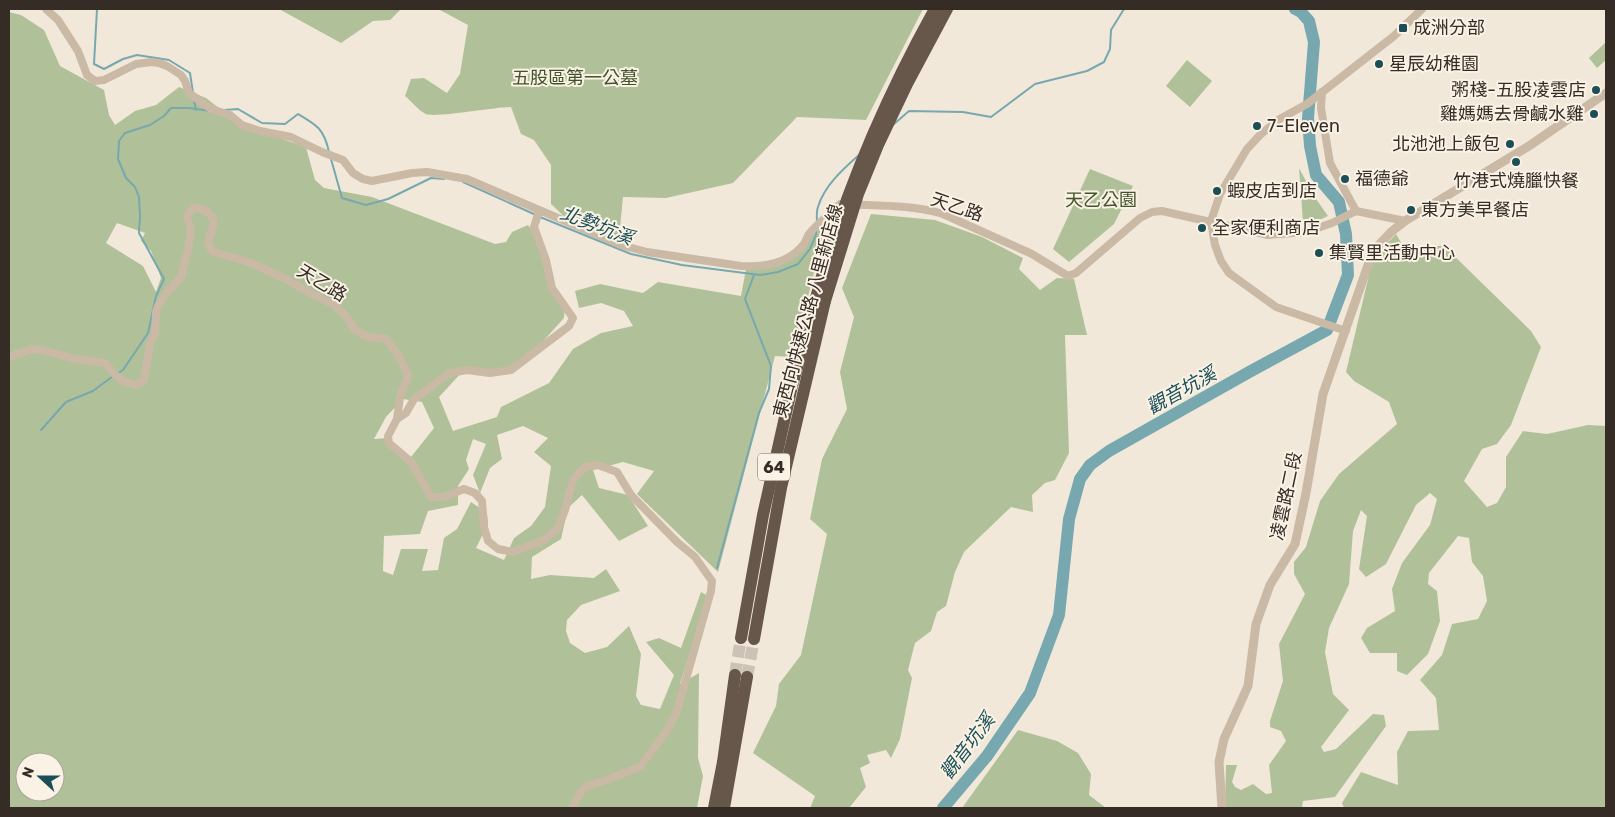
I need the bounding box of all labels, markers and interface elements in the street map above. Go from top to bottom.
place label: 成洲分部 [1413,17,1485,39]
marker: 成洲分部 [1397,22,1409,34]
place label: 星辰幼稚園 [1389,53,1479,75]
marker: 星辰幼稚園 [1373,58,1385,70]
park label: 五股區第一公墓 [512,67,638,89]
place label: 粥棧-五股凌雲店 [1451,79,1586,101]
marker: 粥棧-五股凌雲店 [1590,84,1602,96]
place label: 雞媽媽去骨鹹水雞 [1440,103,1584,125]
marker: 雞媽媽去骨鹹水雞 [1588,108,1600,120]
place label: 7-Eleven [1267,115,1340,137]
marker: 7-Eleven [1251,120,1263,132]
place label: 北池池上飯包 [1392,133,1500,155]
marker: 北池池上飯包 [1504,138,1516,150]
marker: 竹港式燒臘快餐 [1510,156,1522,168]
place label: 福德爺 [1355,168,1409,190]
place label: 竹港式燒臘快餐 [1453,170,1579,192]
marker: 福德爺 [1339,173,1351,185]
place label: 蝦皮店到店 [1227,180,1317,202]
marker: 蝦皮店到店 [1211,185,1223,197]
street label: 天乙路 [928,188,986,226]
park label: 天乙公園 [1065,189,1137,211]
place label: 東方美早餐店 [1421,199,1529,221]
water label: 北勢坑溪 [557,201,639,251]
street label: 東西向快速公路 八里新店線 [769,202,847,420]
marker: 東方美早餐店 [1405,204,1417,216]
place label: 全家便利商店 [1212,217,1320,239]
marker: 全家便利商店 [1196,222,1208,234]
place label: 集賢里活動中心 [1329,242,1455,264]
marker: 集賢里活動中心 [1313,247,1325,259]
street label: 天乙路 [293,260,351,306]
water label: 觀音坑溪 [1142,361,1223,419]
street label: 凌雲路二段 [1266,450,1306,542]
road number: 64 [758,454,790,481]
water label: 觀音坑溪 [935,707,1001,784]
north arrow [15,752,65,802]
text: N [19,765,38,780]

